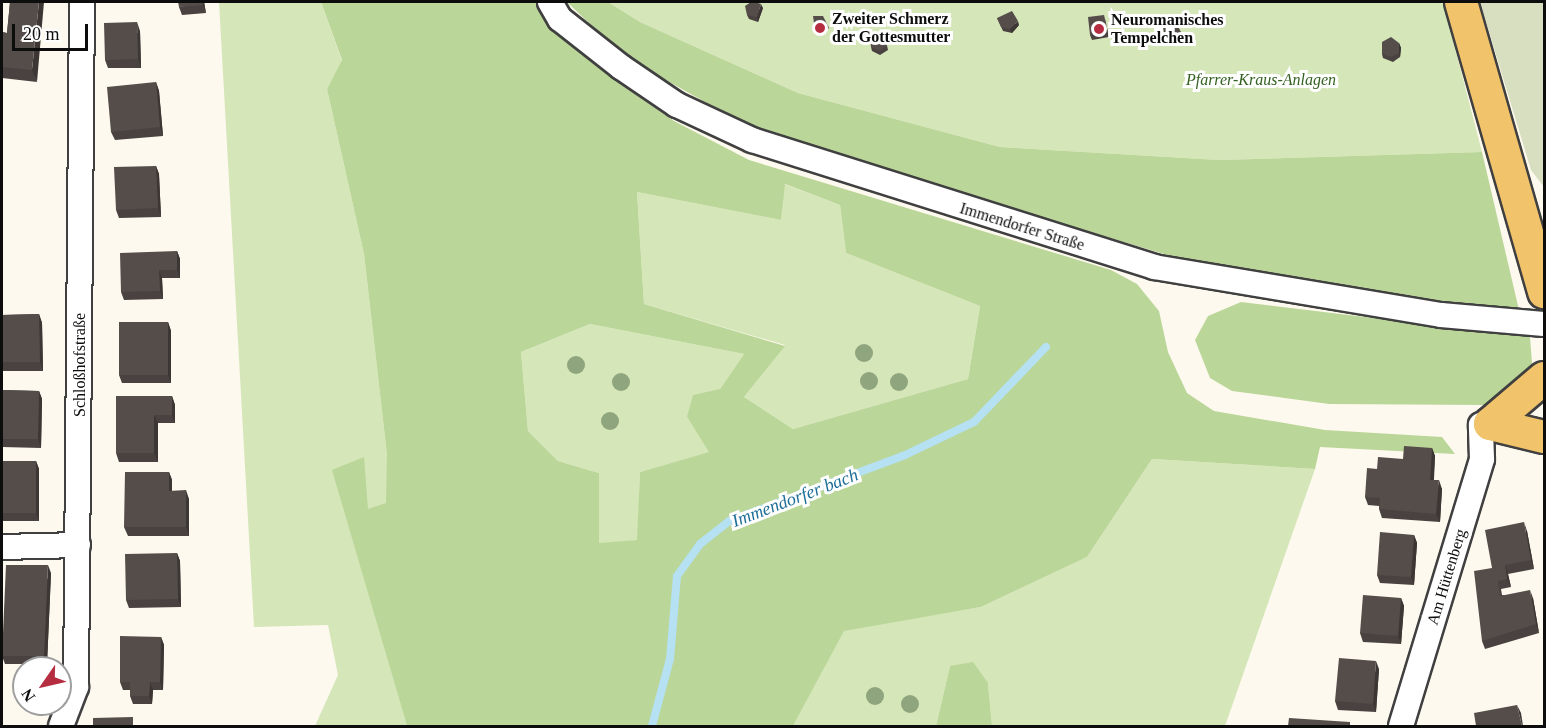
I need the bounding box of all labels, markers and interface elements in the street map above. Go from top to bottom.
place label: Zweiter Schmerz der Gottesmutter [832,9,951,47]
place label: Neuromanisches Tempelchen [1111,10,1224,48]
scale bar [15,12,92,50]
marker: Zweiter Schmerz der Gottesmutter [813,21,827,35]
marker: Neuromanisches Tempelchen [1092,22,1106,36]
text: 20 m [23,24,60,44]
park label: Pfarrer-Kraus-Anlagen [1186,70,1336,90]
street label: Immendorfer Straße [957,199,1087,255]
street label: Schloßhofstraße [70,313,90,417]
water label: Immendorfer bach [729,464,861,532]
street label: Am Hüttenberg [1423,527,1471,627]
north arrow [12,656,72,716]
text: N [18,686,39,705]

